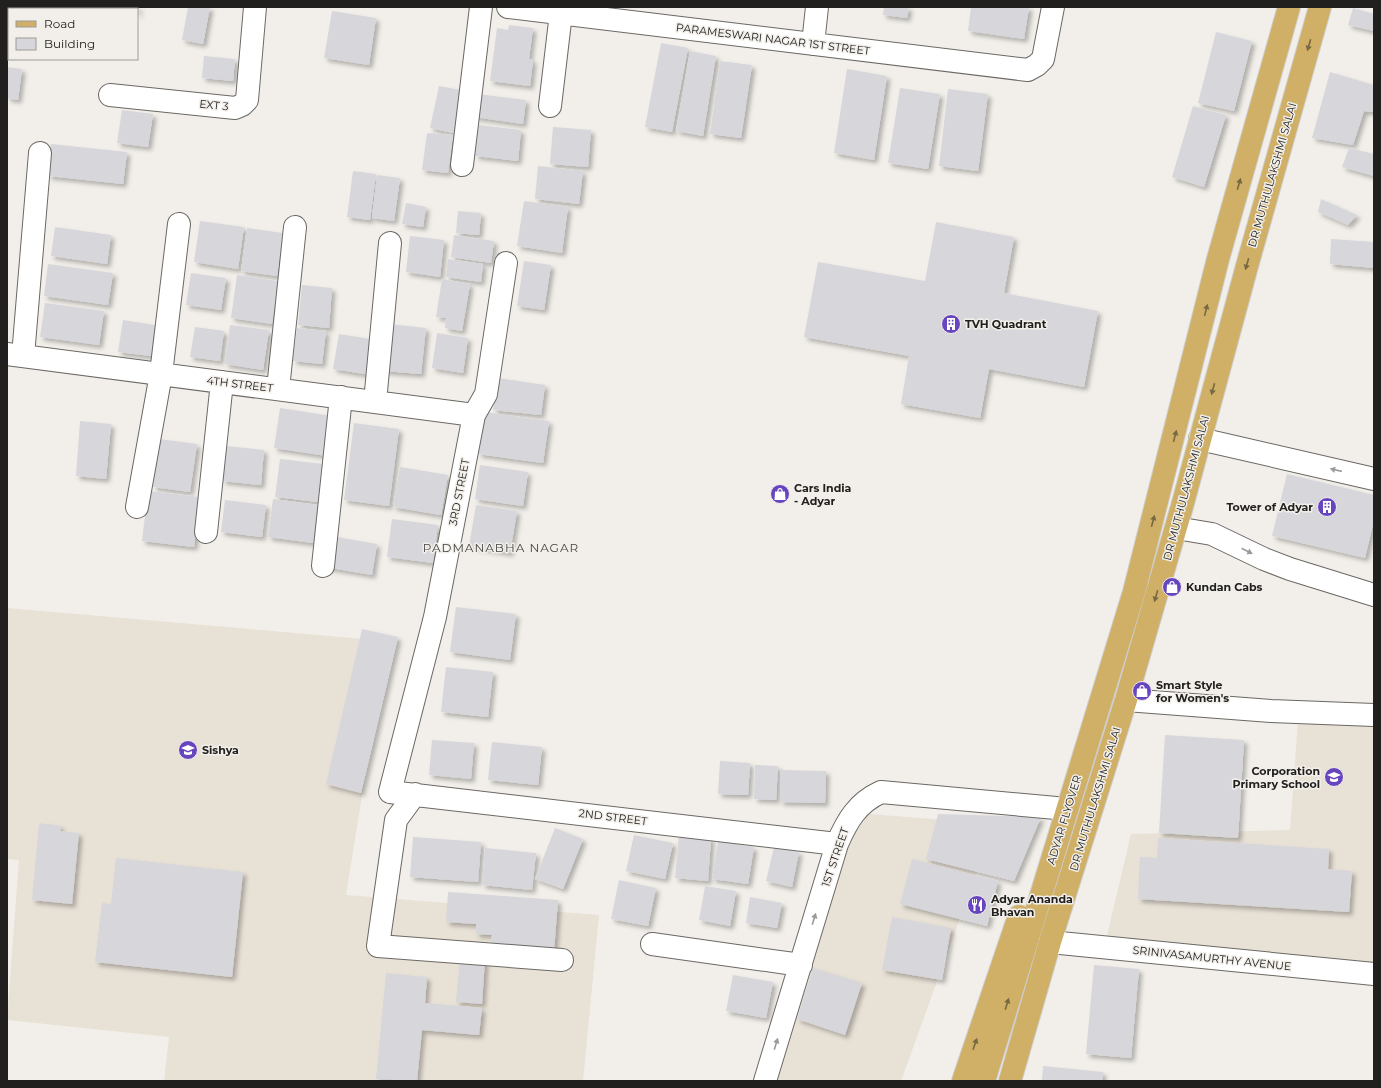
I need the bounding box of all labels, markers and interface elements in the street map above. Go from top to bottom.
legend [8,8,138,60]
text: Road [44,16,75,31]
street label: PARAMESWARI NAGAR 1ST STREET [675,20,871,58]
text: Building [44,36,95,51]
one-way arrow [1306,39,1312,51]
street label: EXT 3 [199,96,229,114]
street label: DR MUTHULAKSHMI SALAI [1245,101,1299,249]
one-way arrow [1236,178,1242,190]
one-way arrow [1244,258,1250,270]
one-way arrow [1203,304,1209,316]
building icon: TVH Quadrant [940,313,962,335]
place label: TVH Quadrant [965,317,1047,331]
street label: 4TH STREET [206,373,275,395]
one-way arrow [1210,384,1216,396]
street label: DR MUTHULAKSHMI SALAI [1160,414,1212,562]
one-way arrow [1172,430,1178,442]
street label: 3RD STREET [446,457,472,527]
one-way arrow [1330,467,1342,473]
place label: Cars India - Adyar [794,481,852,508]
shop icon: Cars India - Adyar [769,483,791,505]
building icon: Tower of Adyar [1316,496,1338,518]
place label: Tower of Adyar [1226,500,1313,514]
one-way arrow [1150,515,1156,527]
district label: PADMANABHA NAGAR [423,540,579,555]
one-way arrow [1242,548,1253,554]
shop icon: Kundan Cabs [1161,576,1183,598]
place label: Kundan Cabs [1186,580,1263,594]
one-way arrow [1153,590,1159,602]
place label: Smart Style for Women's [1156,678,1229,705]
shop icon: Smart Style for Women's [1131,680,1153,702]
street label: DR MUTHULAKSHMI SALAI [1066,725,1124,873]
school or university icon: Sishya [177,739,199,761]
place label: Sishya [202,743,239,757]
place label: Corporation Primary School [1232,764,1320,791]
school or university icon: Corporation Primary School [1323,766,1345,788]
street label: ADYAR FLYOVER [1044,773,1084,866]
street label: 2ND STREET [578,806,649,828]
street label: 1ST STREET [818,825,852,888]
place label: Adyar Ananda Bhavan [990,892,1073,919]
restaurant icon: Adyar Ananda Bhavan [966,894,988,916]
one-way arrow [811,913,817,925]
street label: SRINIVASAMURTHY AVENUE [1132,943,1292,973]
one-way arrow [1004,997,1010,1009]
one-way arrow [773,1037,779,1049]
one-way arrow [973,1038,979,1050]

